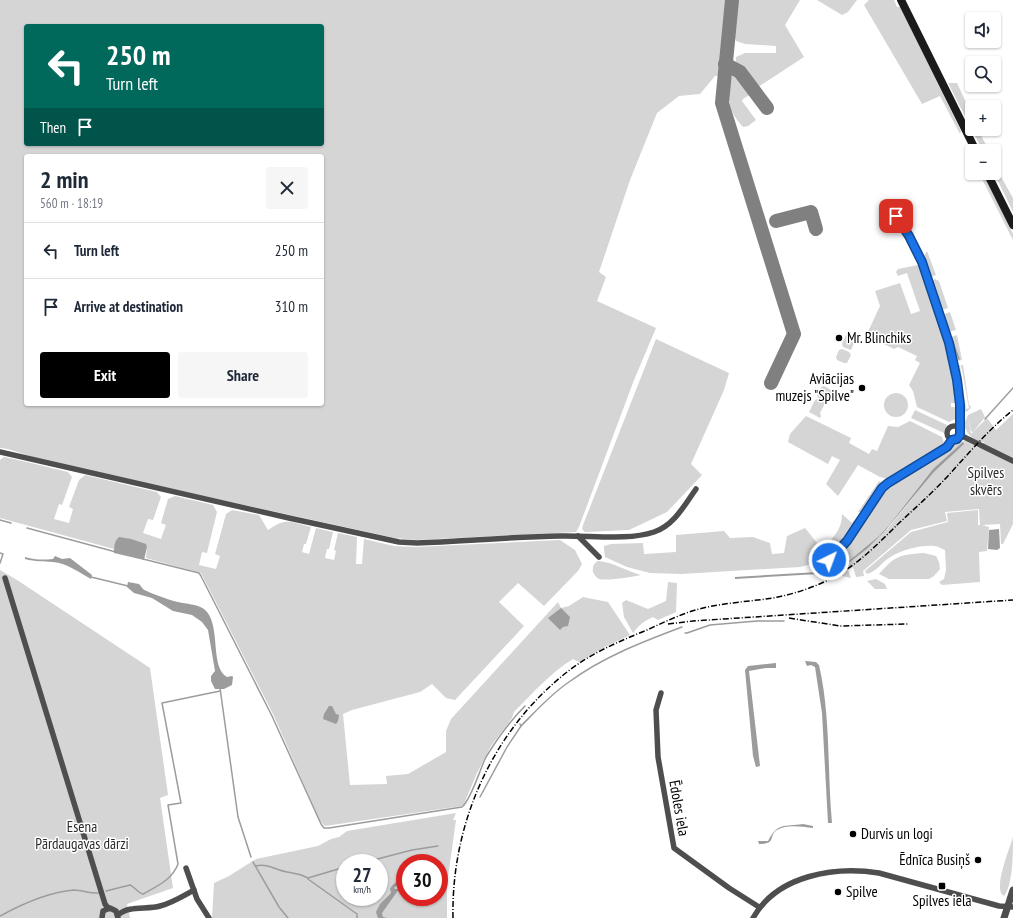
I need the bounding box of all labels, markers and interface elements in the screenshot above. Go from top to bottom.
map controls [965,12,1001,180]
button: sound [965,12,1001,48]
text: 250 m [106,36,170,73]
icon: left [40,40,92,92]
button: search [965,56,1001,92]
text: Turn left [106,72,158,95]
button: + [965,100,1001,136]
icon: arrive [74,116,96,138]
text: Then [40,118,66,137]
button: − [965,144,1001,180]
text: 2 min [40,164,88,195]
button: close [266,167,308,209]
text: 560 m · 18:19 [40,195,103,212]
pin [879,199,913,233]
icon: arrive [885,205,907,227]
icon: left [40,240,62,262]
text: Turn left [74,241,119,260]
text: 250 m [275,241,308,260]
icon: arrive [40,296,62,318]
text: Arrive at destination [74,297,183,316]
text: 310 m [275,297,308,316]
place label: Mr. Blinchiks [847,328,911,347]
marker: Mr. Blinchiks [834,333,844,343]
button: Exit [40,352,170,398]
button: Share [178,352,308,398]
place label: Aviācijas muzejs "Spilve" [776,369,854,405]
marker: Aviācijas muzejs "Spilve" [857,383,867,393]
park label: Spilves skvērs [968,463,1004,499]
position arrow [808,539,850,581]
street label: Ēdoles iela [665,779,694,837]
park label: Esena Pārdaugavas dārzi [35,817,129,853]
place label: Durvis un logi [861,824,933,843]
marker: Durvis un logi [848,829,858,839]
place label: Ēdnīca Busiņš [899,850,970,869]
speed limit sign: 30 [396,854,448,906]
marker: Ēdnīca Busiņš [973,855,983,865]
text: 27 [352,862,372,888]
marker: Spilves iela [937,881,947,891]
place label: Spilve [846,882,878,901]
text: km/h [353,883,371,896]
marker: Spilve [833,887,843,897]
place label: Spilves iela [913,891,971,910]

